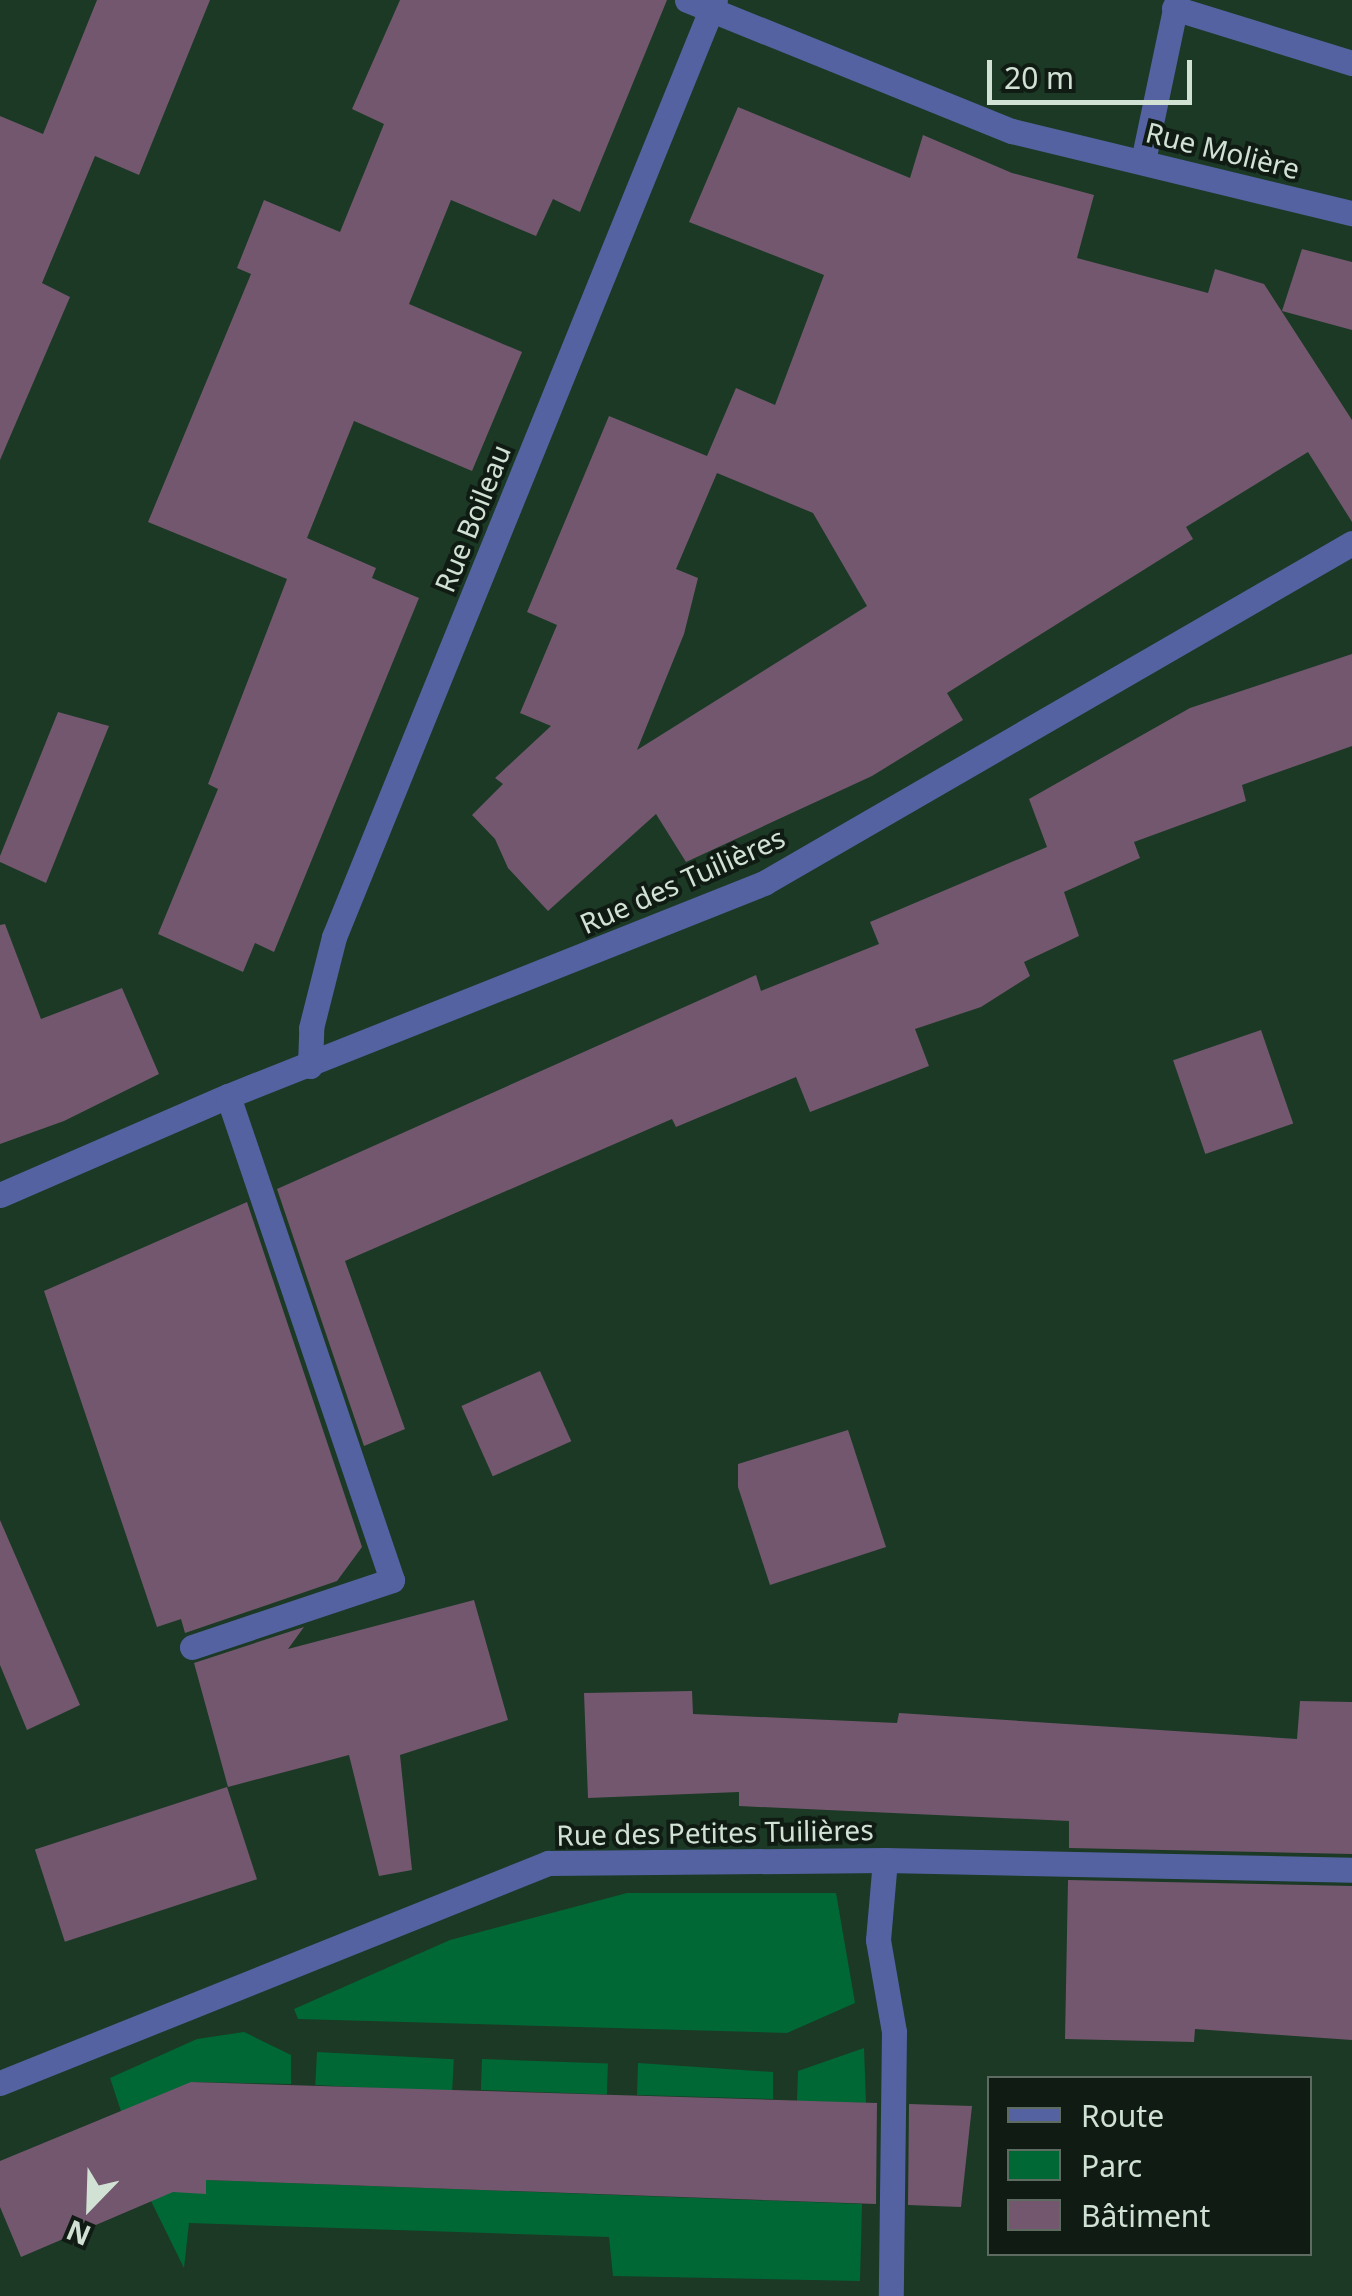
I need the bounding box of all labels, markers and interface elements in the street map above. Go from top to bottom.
scale bar [992,40,1197,102]
text: 20 m [1004,57,1074,98]
street label: Rue Molière [1143,115,1303,185]
street label: Rue Boileau [427,439,517,597]
street label: Rue des Tuilières [574,820,790,940]
street label: Rue des Petites Tuilières [556,1812,874,1852]
legend [987,2076,1312,2256]
text: Route [1081,2095,1164,2136]
text: Parc [1081,2145,1142,2186]
north arrow [40,2156,140,2256]
text: Bâtiment [1081,2195,1210,2236]
text: N [60,2212,96,2256]

